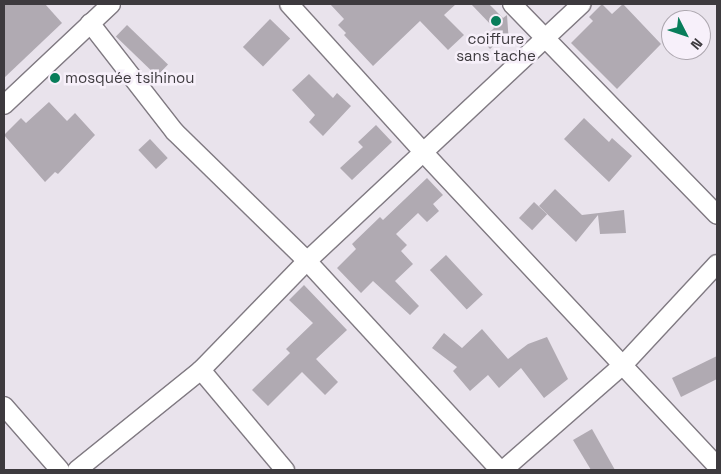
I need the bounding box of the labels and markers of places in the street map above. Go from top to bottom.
marker: coiffure sans tache [490,15,502,27]
place label: coiffure sans tache [456,29,536,64]
place label: mosquée tsihinou [65,69,195,87]
marker: mosquée tsihinou [49,72,61,84]

